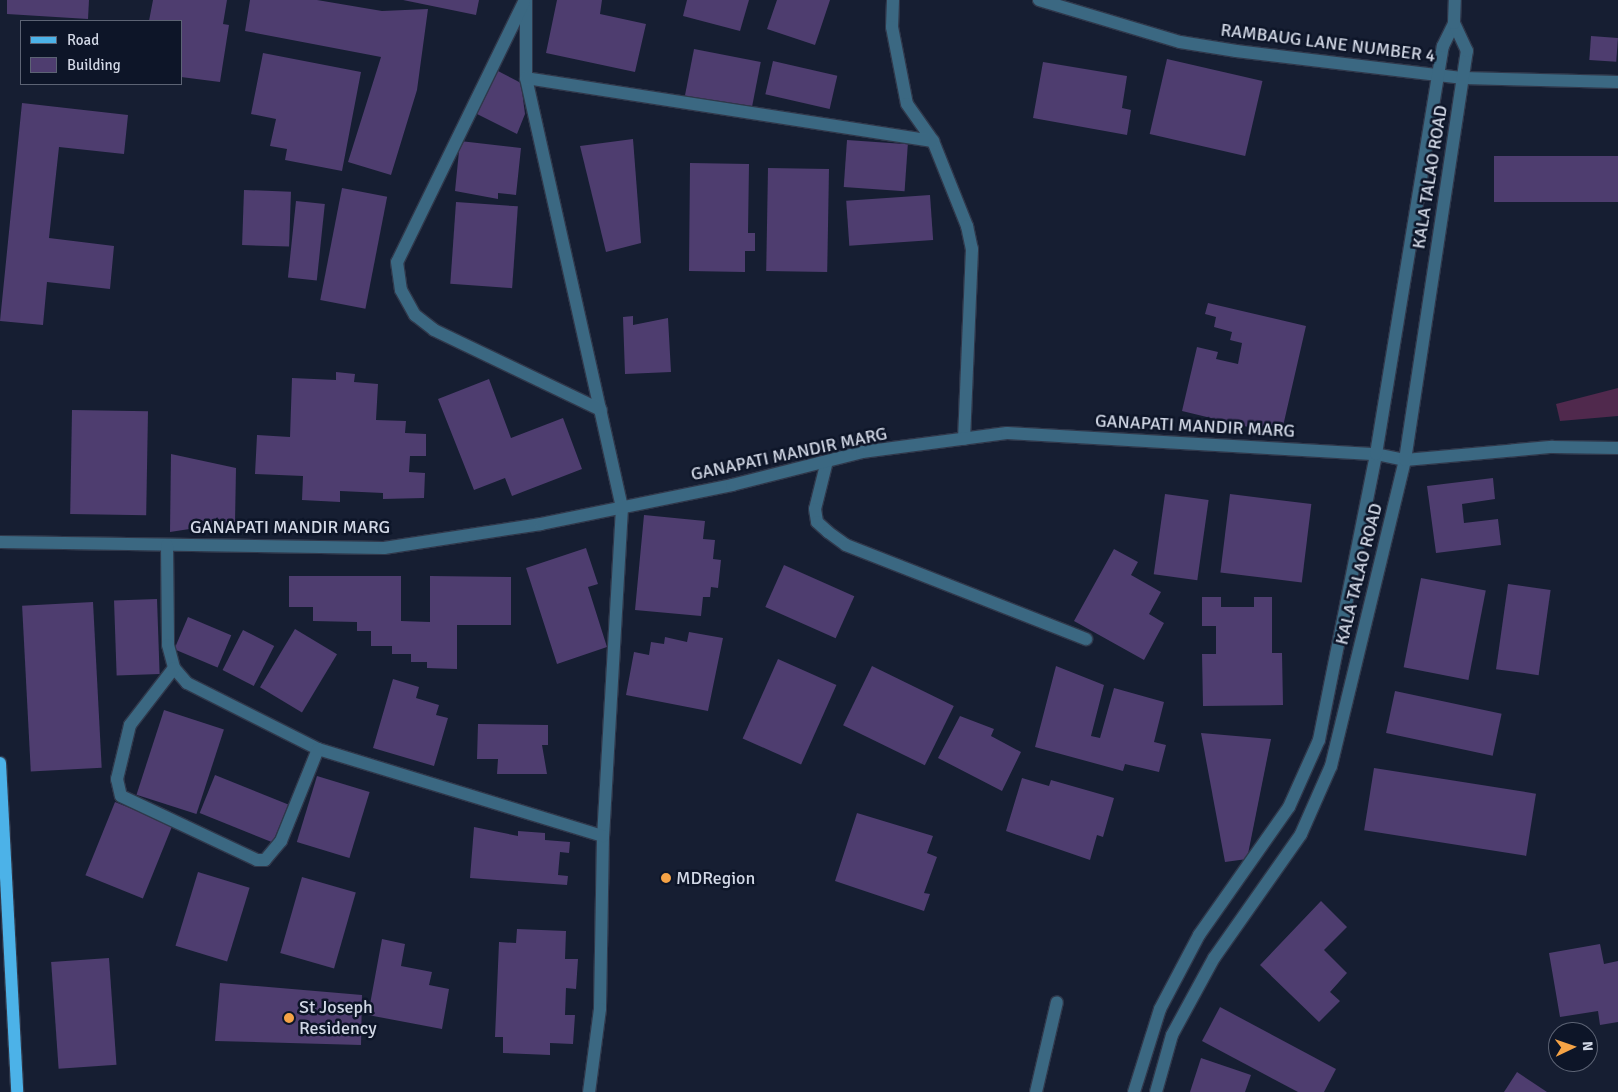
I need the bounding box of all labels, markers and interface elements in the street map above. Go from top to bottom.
street label: RAMBAUG LANE NUMBER 4 [1219,19,1437,67]
legend [20,20,182,85]
text: Road [67,31,99,49]
text: Building [67,56,121,74]
street label: KALA TALAO ROAD [1408,104,1452,250]
street label: GANAPATI MANDIR MARG [1095,410,1295,442]
street label: GANAPATI MANDIR MARG [689,423,889,485]
street label: KALA TALAO ROAD [1331,501,1387,647]
street label: GANAPATI MANDIR MARG [190,516,390,538]
place label: MDRegion [676,867,755,889]
marker: MDRegion [660,872,672,884]
place label: St Joseph Residency [299,997,377,1040]
marker: St Joseph Residency [283,1012,295,1024]
north arrow [1548,1022,1598,1072]
text: N [1579,1041,1596,1052]

